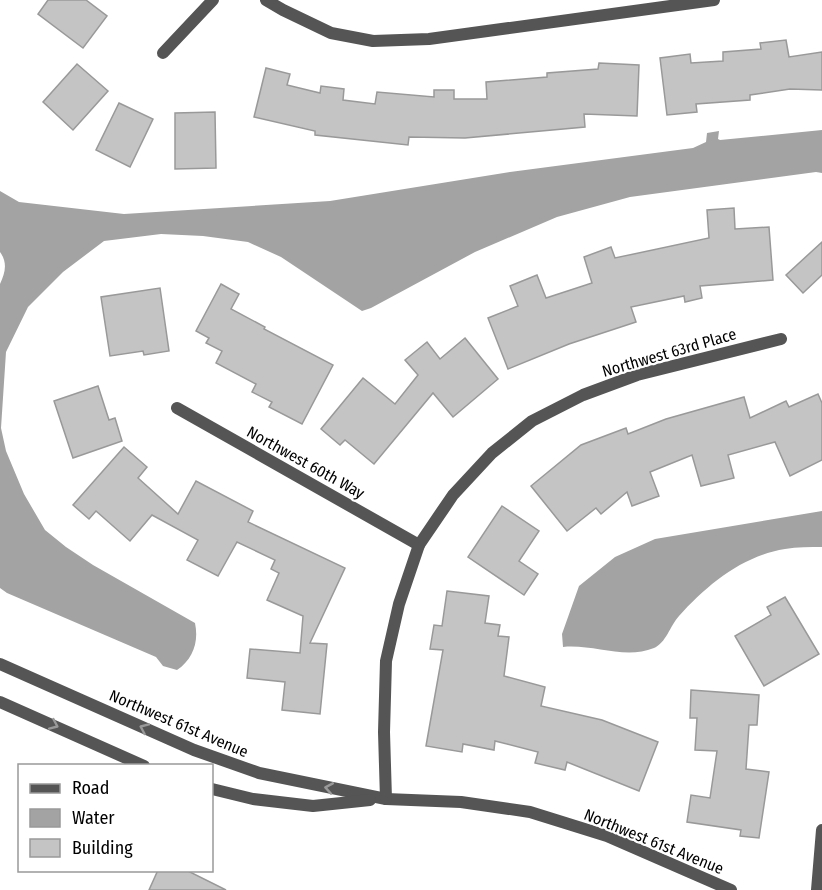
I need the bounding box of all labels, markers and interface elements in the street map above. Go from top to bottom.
street label: Northwest 63rd Place [600,324,739,381]
street label: Northwest 60th Way [244,422,369,503]
street label: Northwest 61st Avenue [107,686,251,761]
one-way arrow [47,718,58,730]
one-way arrow [140,723,151,735]
legend [18,764,213,872]
text: Road [72,777,109,799]
one-way arrow [324,782,334,795]
street label: Northwest 61st Avenue [581,805,727,878]
text: Water [72,807,115,829]
text: Building [72,837,133,859]

